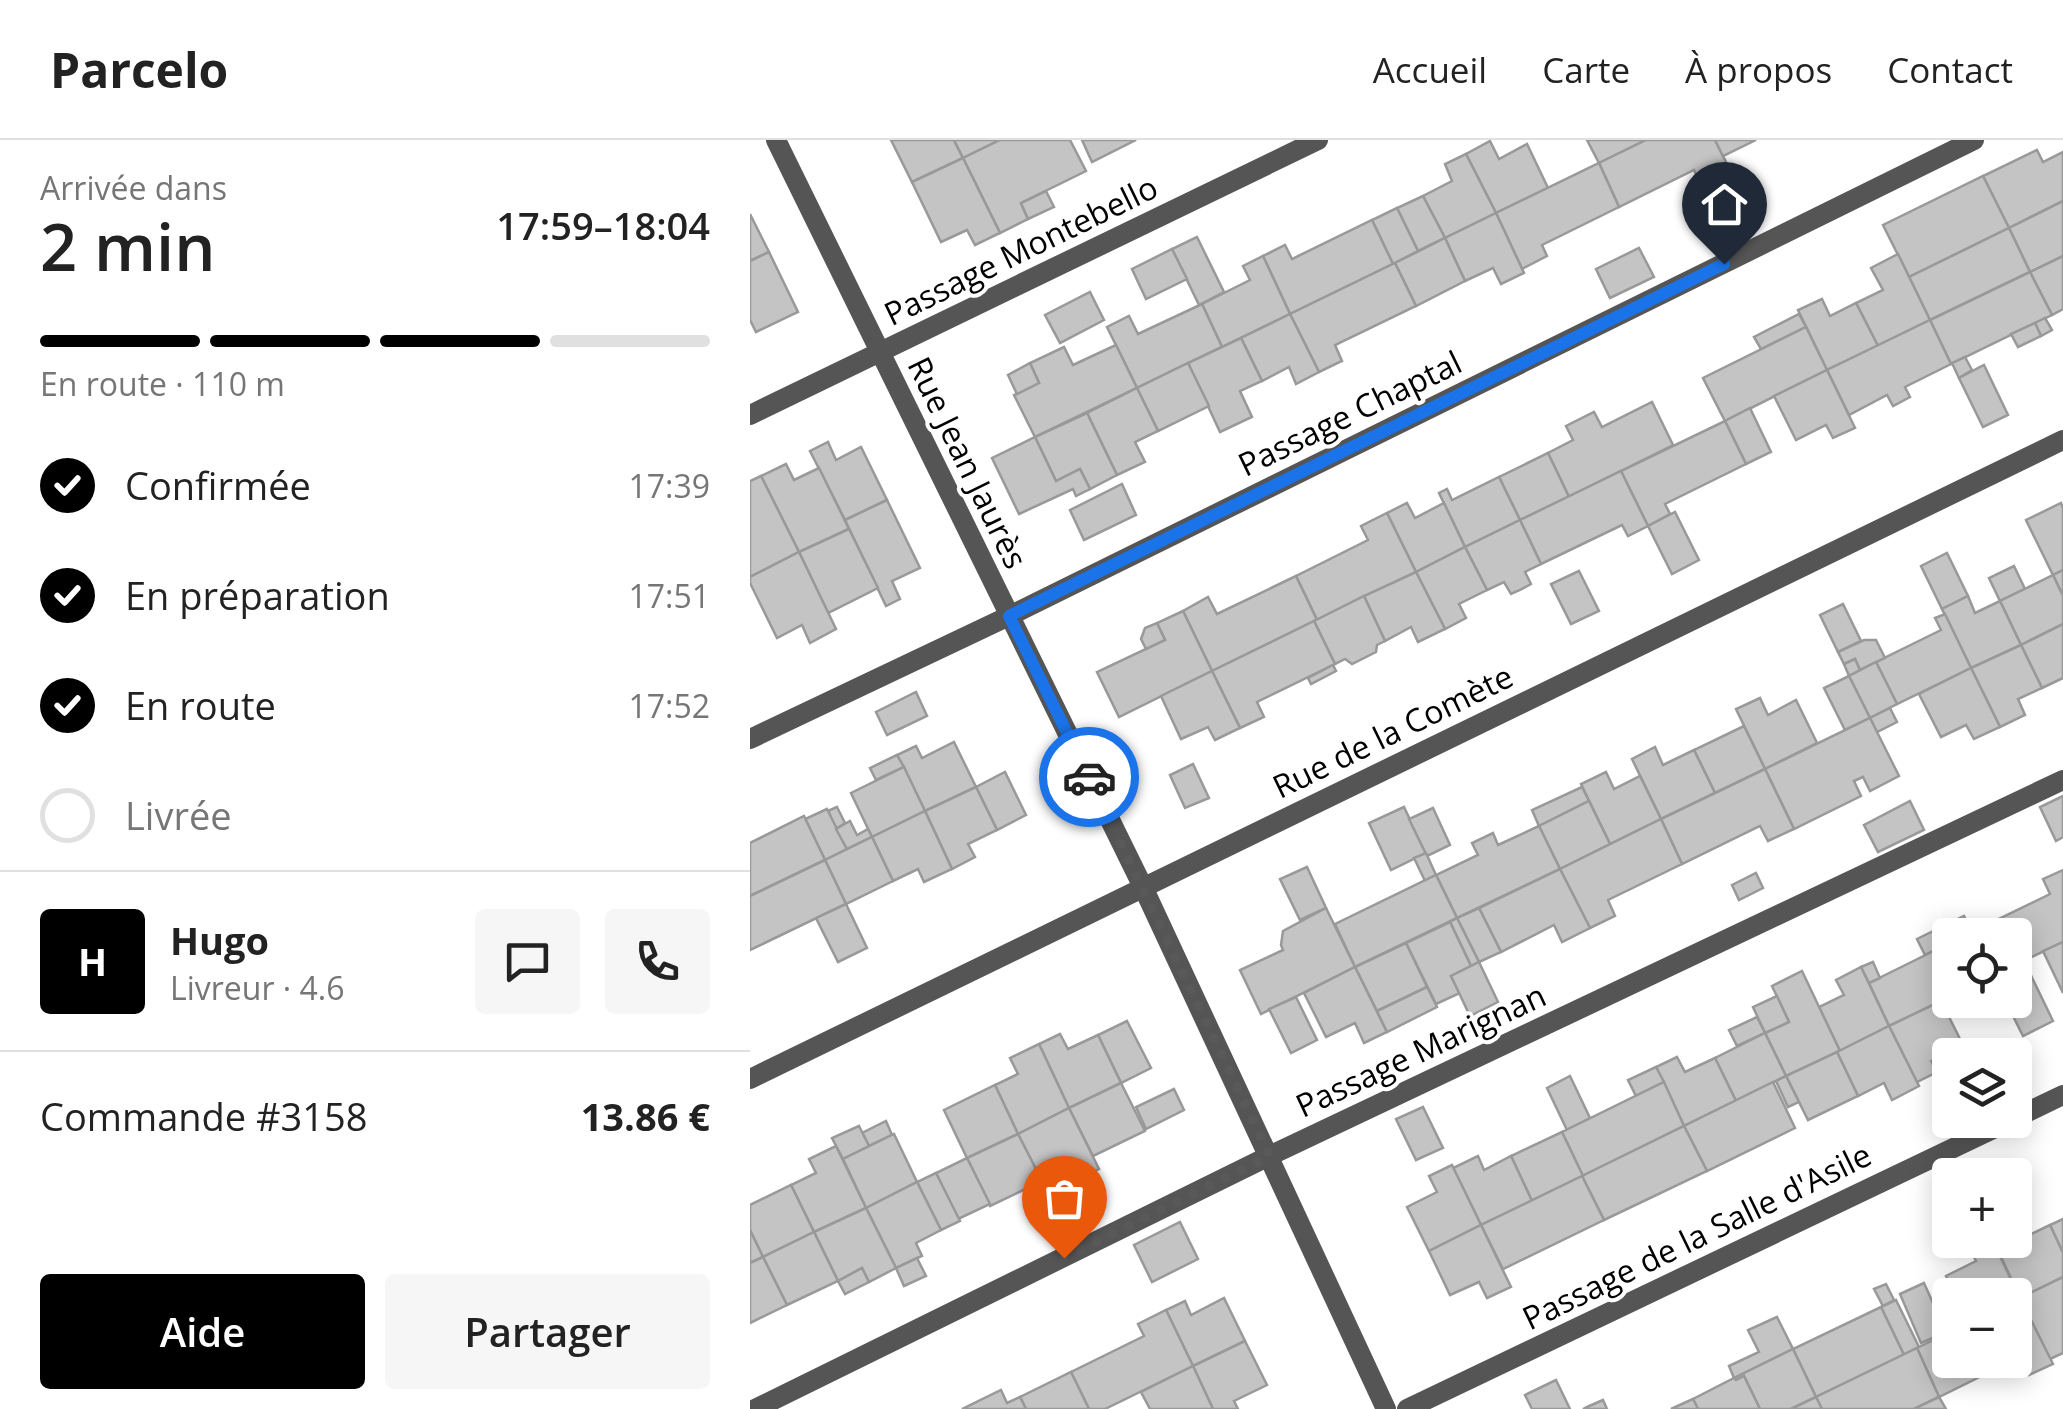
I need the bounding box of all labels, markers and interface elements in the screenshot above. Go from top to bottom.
text: Parcelo [50,37,228,102]
text: Accueil [1373,46,1487,93]
text: Carte [1542,46,1630,93]
text: À propos [1685,46,1832,93]
text: Contact [1887,46,2013,93]
pin [1682,162,1767,265]
street label: Passage Montebello [877,165,1164,335]
text: Arrivée dans [40,166,227,209]
icon: home [1697,177,1752,232]
text: 17:59–18:04 [496,199,710,251]
text: 2 min [40,202,215,290]
street label: Passage Chaptal [1231,340,1468,485]
street label: Rue Jean Jaurès [899,349,1038,575]
text: En route · 110 m [40,362,285,405]
icon: check [40,458,95,513]
text: Confirmée [125,459,311,511]
text: 17:39 [628,464,710,507]
icon: check [40,568,95,623]
text: En préparation [125,569,390,621]
text: 17:51 [628,574,710,617]
street label: Rue de la Comète [1265,654,1520,807]
icon: check [40,678,95,733]
text: En route [125,679,276,731]
text: 17:52 [628,684,710,727]
courier [1039,727,1139,827]
icon: car [1062,750,1117,805]
text: Livrée [125,789,232,841]
button: chat [475,909,580,1014]
button: phone [605,909,710,1014]
text: Hugo [170,914,269,966]
map controls [1932,918,2032,1378]
button: locate [1932,918,2032,1018]
text: H [78,935,107,987]
text: Livreur · 4.6 [170,966,345,1009]
street label: Passage Marignan [1288,973,1552,1126]
button: layers [1932,1038,2032,1138]
text: Commande #3158 [40,1090,368,1142]
text: 13.86 € [581,1090,710,1142]
street label: Passage de la Salle d'Asile [1515,1132,1878,1339]
pin [1022,1156,1107,1259]
button: + [1932,1158,2032,1258]
icon: bag [1037,1171,1092,1226]
button: Aide [40,1274,365,1389]
button: Partager [385,1274,710,1389]
button: − [1932,1278,2032,1378]

